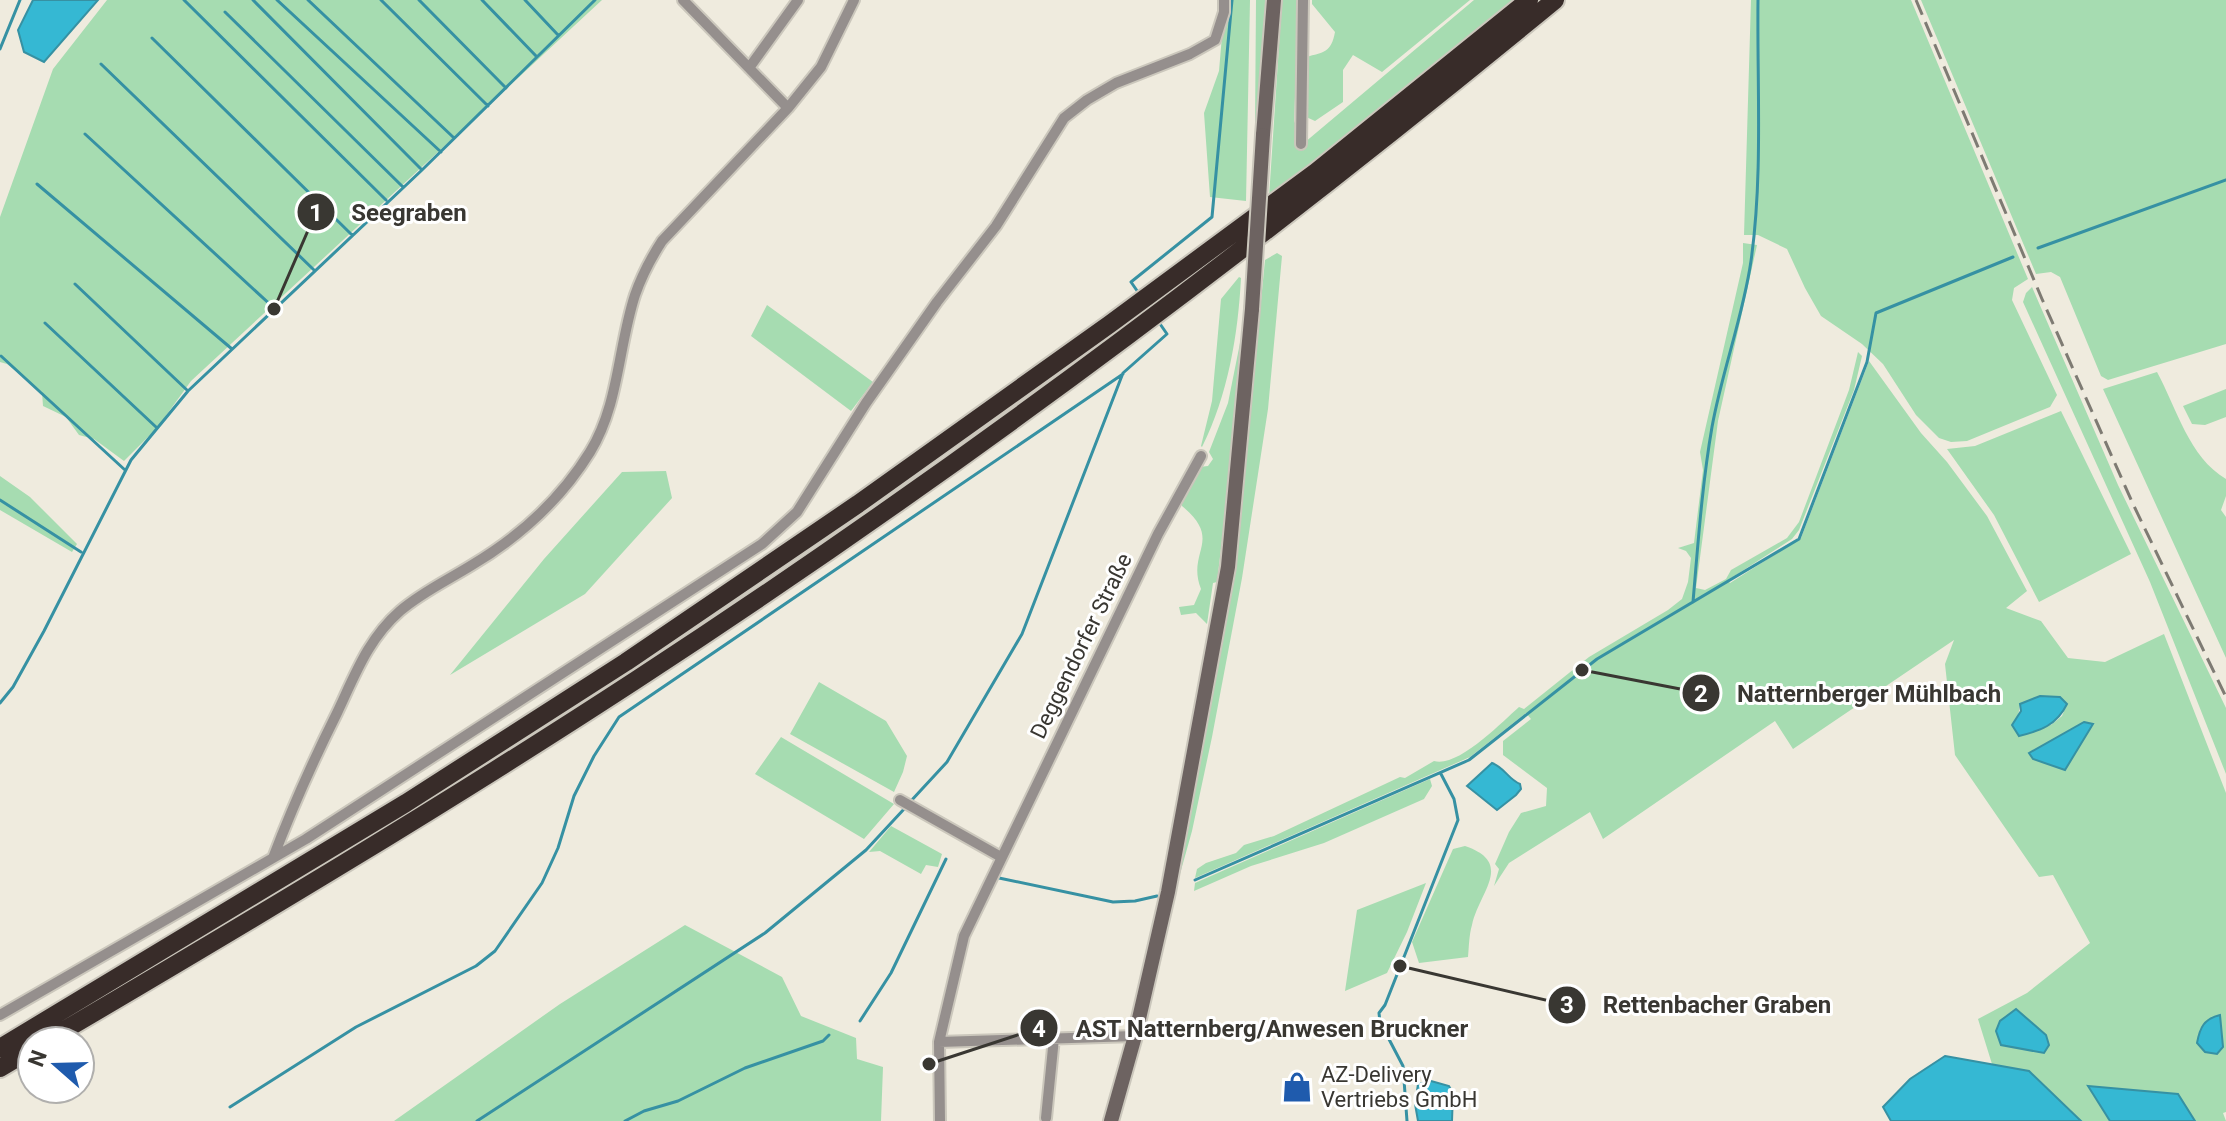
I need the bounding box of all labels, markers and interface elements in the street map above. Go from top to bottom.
callout: Seegraben [296,188,483,236]
text: 1 [309,199,323,227]
text: Seegraben [351,199,467,227]
street label: Deggendorfer Straße [1025,549,1137,743]
callout: Natternberger Mühlbach [1681,669,2017,717]
text: 2 [1694,680,1708,708]
text: Natternberger Mühlbach [1737,680,2001,708]
callout: Rettenbacher Graben [1547,981,1847,1029]
text: 3 [1560,991,1574,1019]
text: Rettenbacher Graben [1603,991,1831,1019]
callout: AST Natternberg/Anwesen Bruckner [1019,1004,1484,1052]
text: 4 [1032,1015,1046,1043]
text: AST Natternberg/Anwesen Bruckner [1076,1015,1468,1043]
north arrow [16,1025,96,1105]
text: N [23,1047,52,1070]
place label: AZ-Delivery Vertriebs GmbH [1321,1062,1477,1112]
shop icon: AZ-Delivery Vertriebs GmbH [1280,1070,1314,1104]

